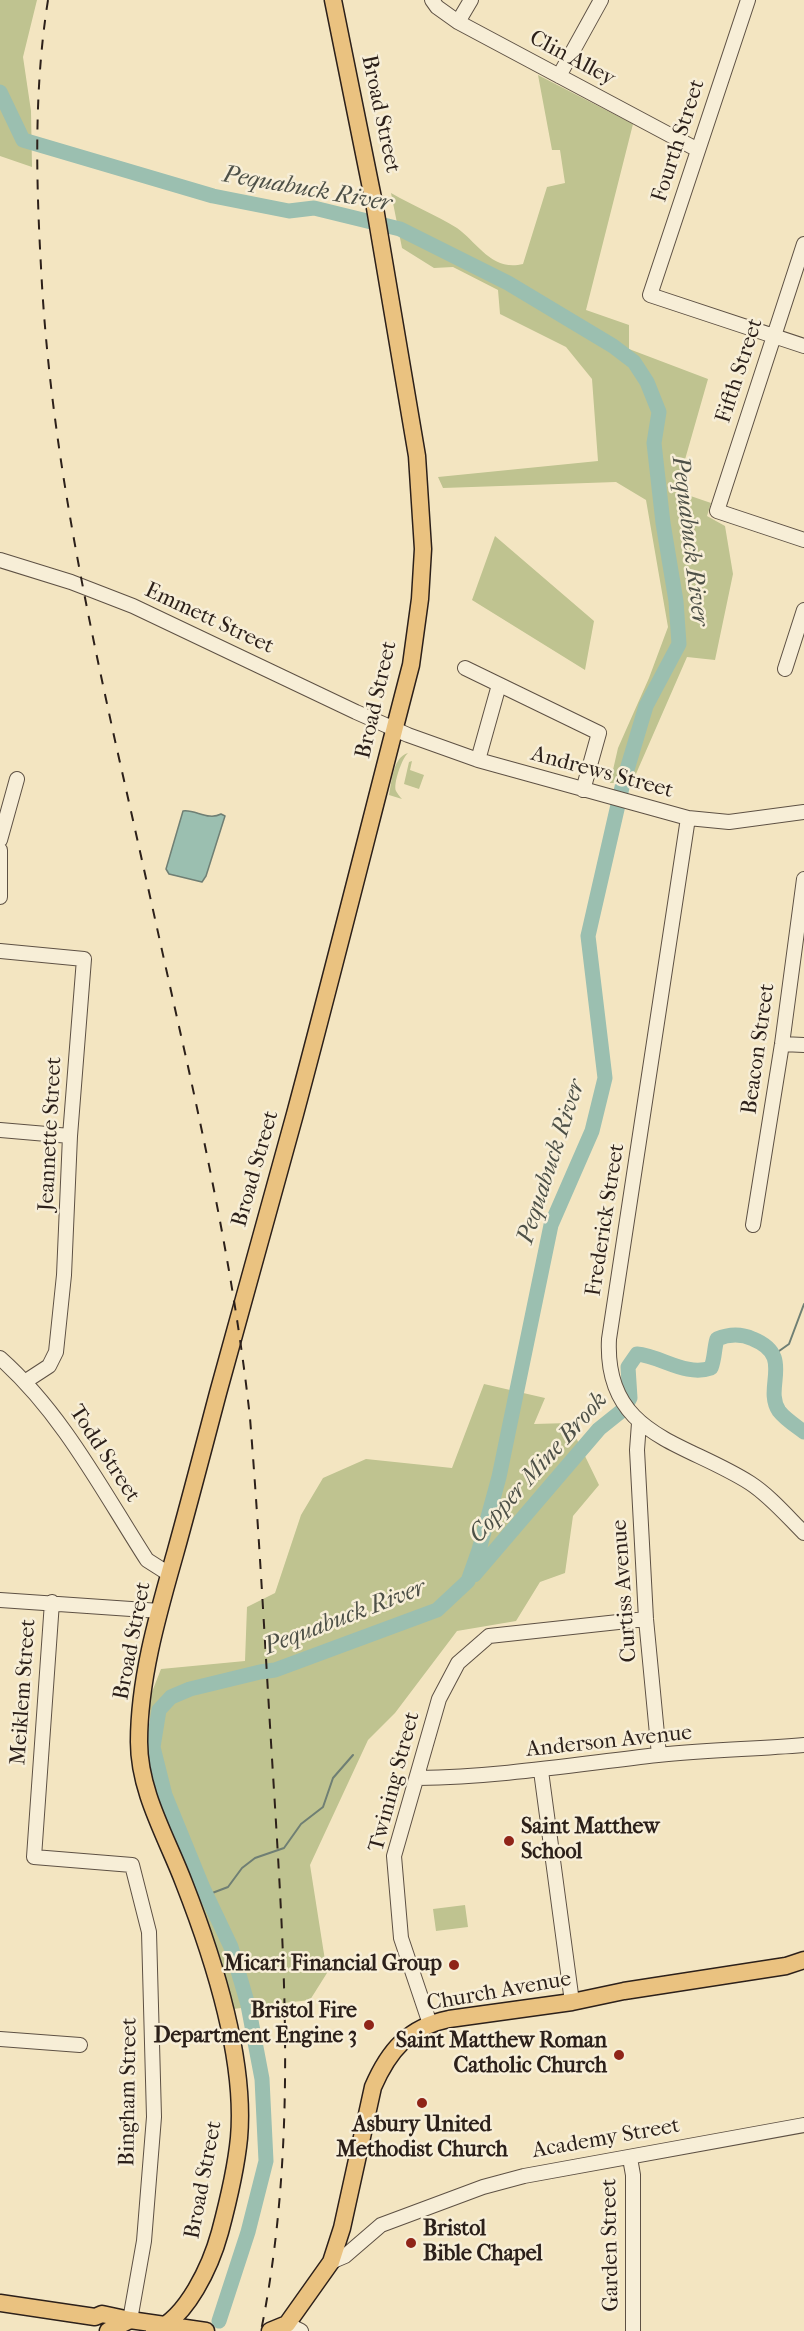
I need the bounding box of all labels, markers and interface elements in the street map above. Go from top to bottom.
street label: Clin Alley [525,25,619,93]
street label: Broad Street [355,53,405,175]
street label: Fourth Street [647,76,711,206]
water label: Pequabuck River [220,161,394,219]
street label: Fifth Street [711,315,769,427]
water label: Pequabuck River [664,454,714,628]
street label: Emmett Street [140,578,278,660]
street label: Broad Street [351,639,403,761]
street label: Andrews Street [528,741,676,805]
street label: Beacon Street [737,982,781,1116]
street label: Jeannette Street [34,1056,68,1212]
water label: Pequabuck River [512,1076,592,1248]
street label: Broad Street [227,1108,285,1230]
street label: Frederick Street [581,1142,631,1298]
water label: Copper Mine Brook [464,1387,614,1549]
street label: Todd Street [63,1400,145,1508]
street label: Curtiss Avenue [607,1519,643,1663]
water label: Pequabuck River [260,1574,430,1662]
street label: Broad Street [109,1580,157,1702]
street label: Meiklem Street [6,1618,42,1766]
street label: Twining Street [364,1709,426,1855]
street label: Anderson Avenue [525,1720,693,1764]
place label: Saint Matthew School [521,1815,660,1867]
marker: Saint Matthew School [502,1834,516,1848]
place label: Micari Financial Group [224,1952,442,1978]
marker: Micari Financial Group [447,1958,461,1972]
street label: Church Avenue [425,1966,573,2018]
place label: Bristol Fire Department Engine 3 [154,1999,357,2050]
street label: Bingham Street [115,2017,143,2167]
marker: Bristol Fire Department Engine 3 [362,2018,376,2032]
place label: Saint Matthew Roman Catholic Church [396,2029,607,2080]
marker: Saint Matthew Roman Catholic Church [612,2048,626,2062]
marker: Asbury United Methodist Church [415,2096,429,2110]
place label: Asbury United Methodist Church [336,2113,508,2164]
street label: Academy Street [530,2113,682,2165]
street label: Broad Street [180,2119,228,2241]
street label: Garden Street [597,2178,625,2312]
place label: Bristol Bible Chapel [423,2217,543,2268]
marker: Bristol Bible Chapel [404,2236,418,2250]

